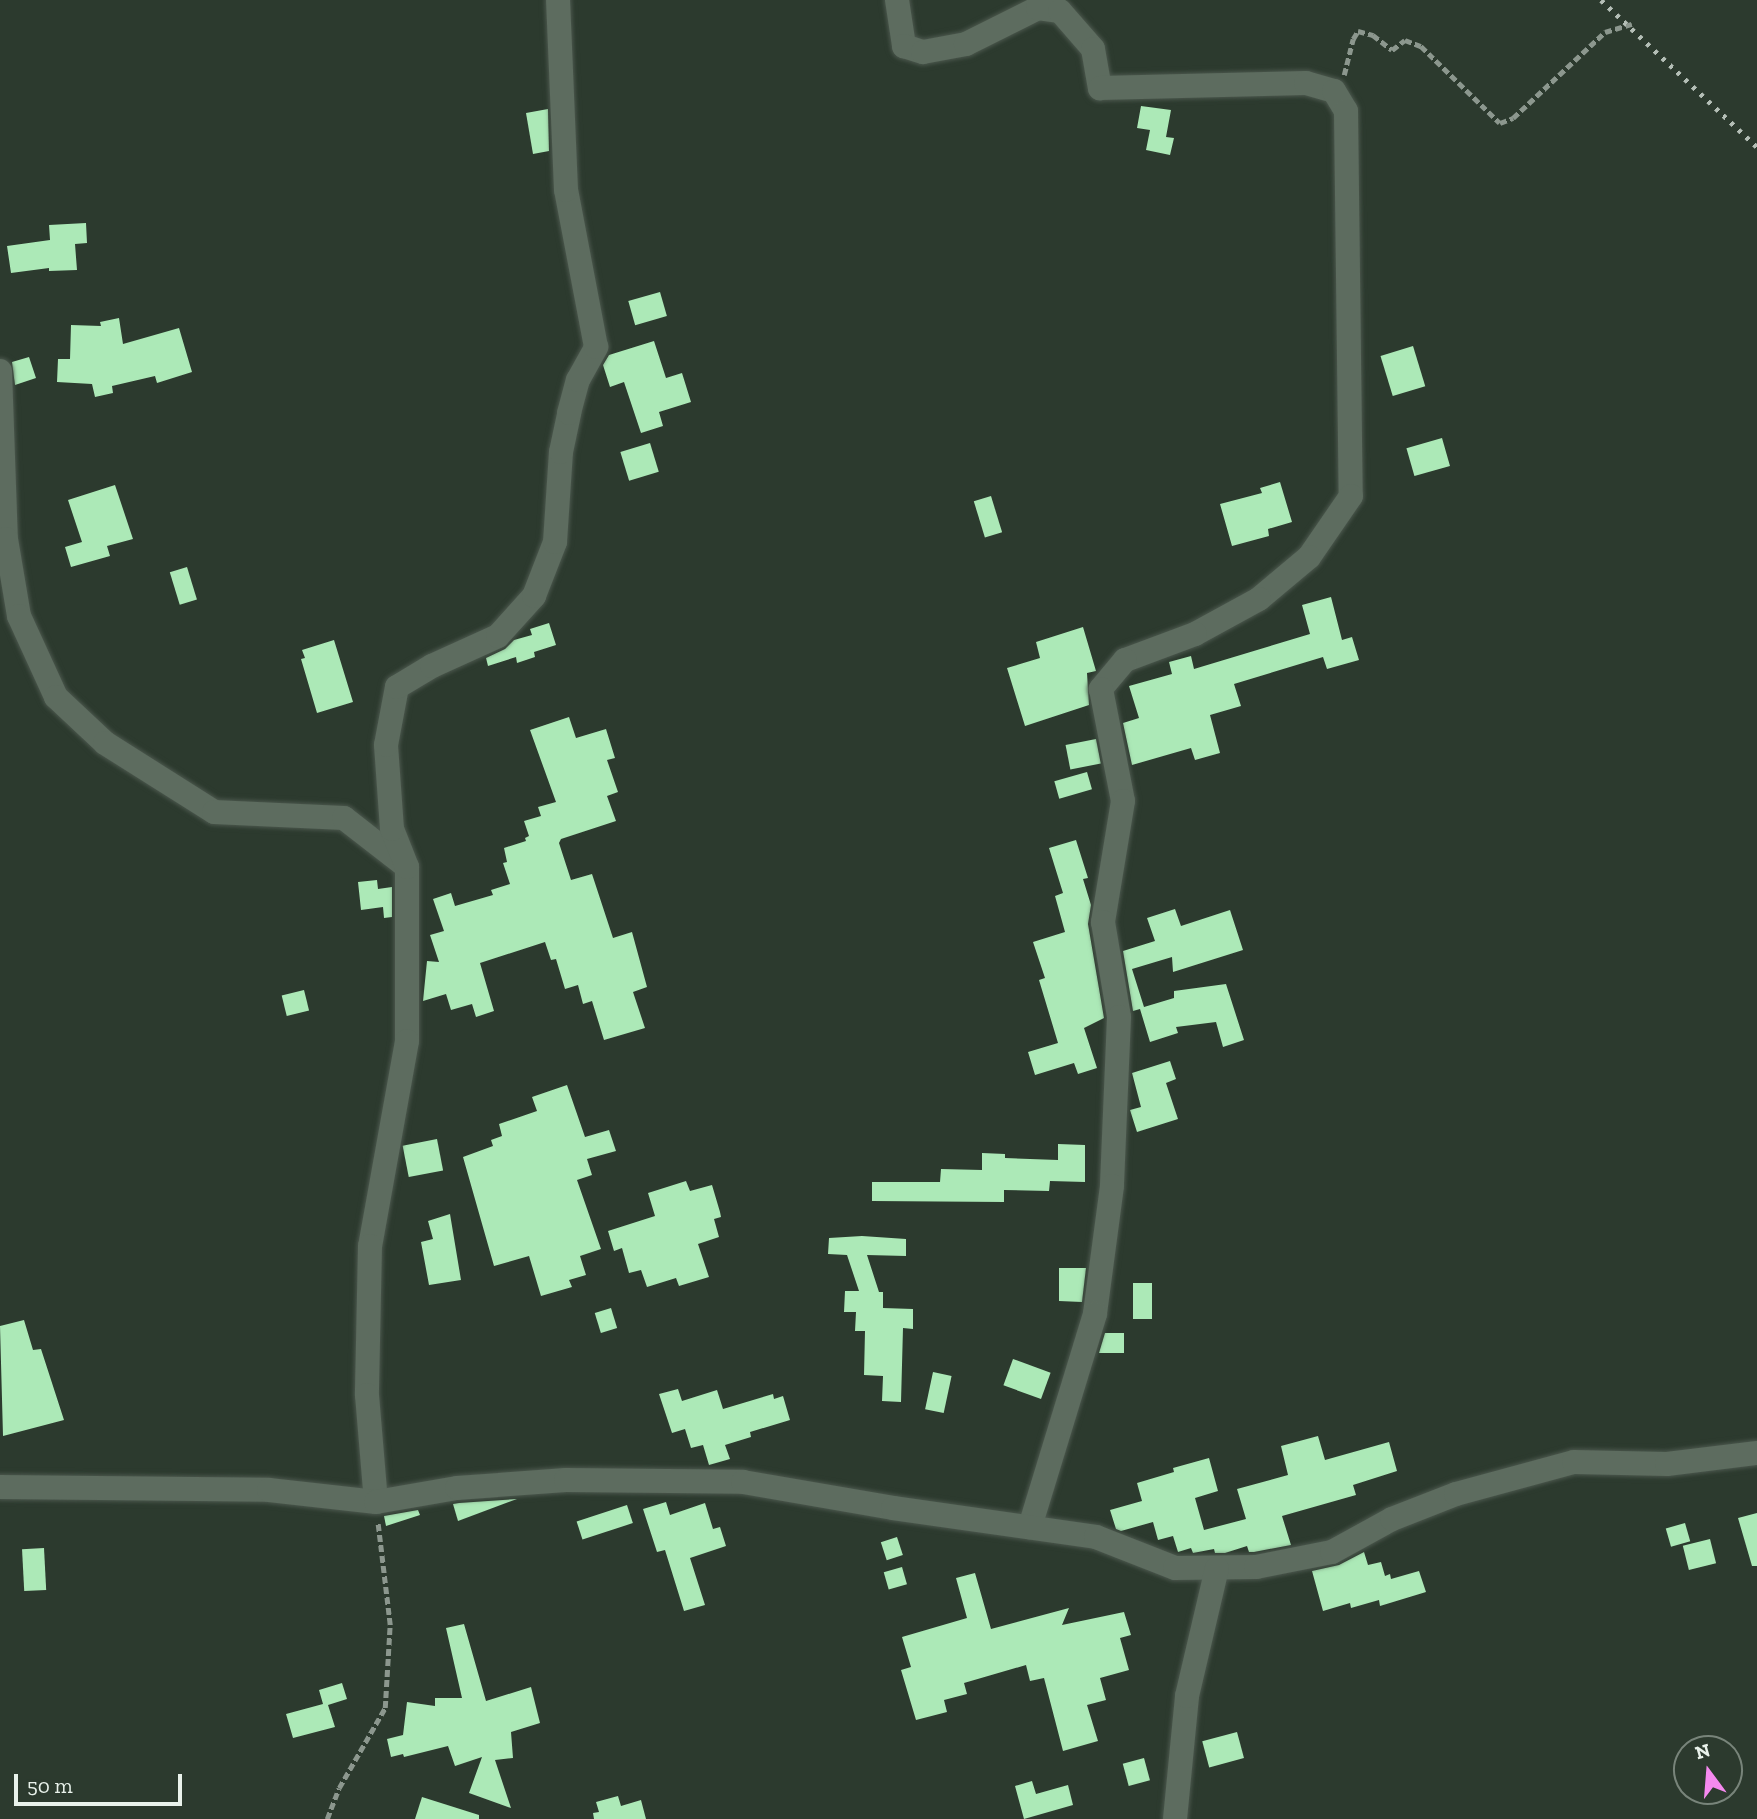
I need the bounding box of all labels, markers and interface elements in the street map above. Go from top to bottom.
north arrow [1673,1735,1743,1805]
text: N [1693,1738,1713,1764]
scale bar [18,1759,186,1803]
text: 50 m [27,1773,73,1798]

